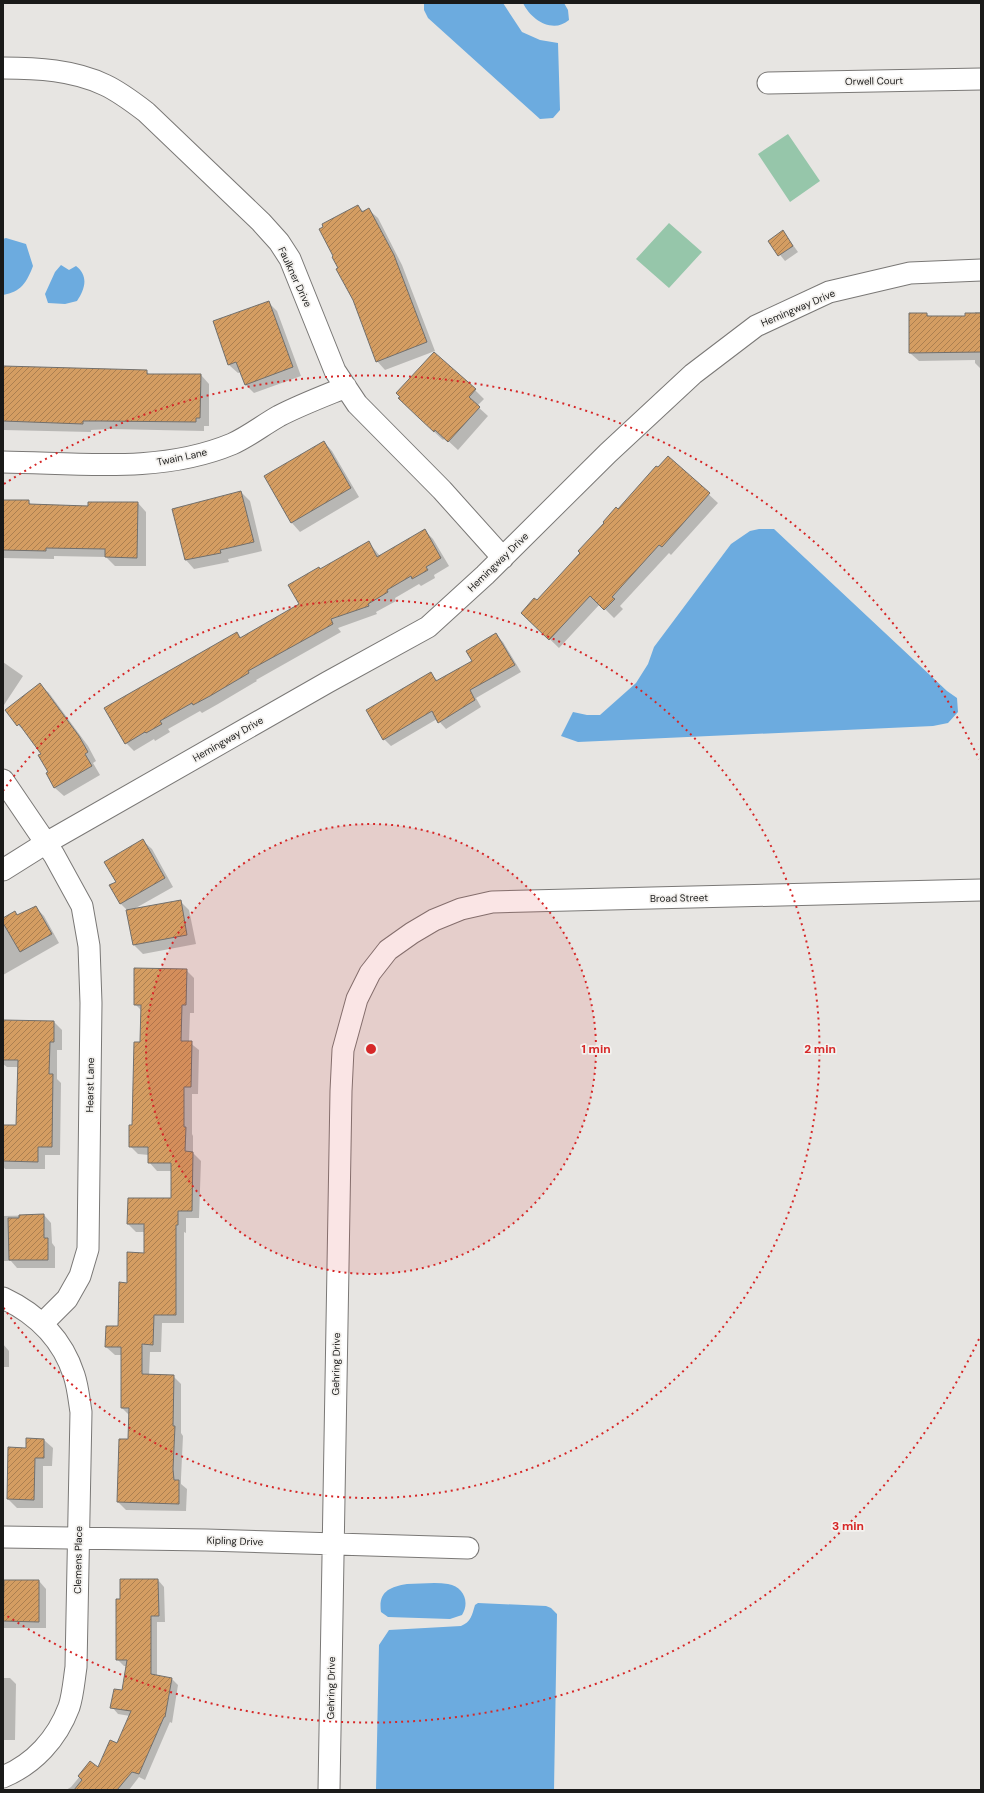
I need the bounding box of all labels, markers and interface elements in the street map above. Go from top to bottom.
street label: Orwell Court [845,74,903,88]
street label: Faulkner Drive [275,245,315,309]
street label: Hemingway Drive [759,286,838,330]
street label: Twain Lane [156,445,209,469]
street label: Hemingway Drive [465,529,531,594]
street label: Hemingway Drive [190,713,266,765]
street label: Broad Street [650,891,708,905]
text: 1 min [581,1041,611,1057]
text: 2 min [804,1041,836,1057]
centre of rings [364,1042,378,1056]
street label: Hearst Lane [83,1057,97,1113]
street label: Gehring Drive [329,1332,343,1395]
text: 3 min [832,1518,864,1534]
street label: Clemens Place [71,1526,85,1594]
street label: Kipling Drive [206,1534,264,1548]
street label: Gehring Drive [324,1656,338,1719]

